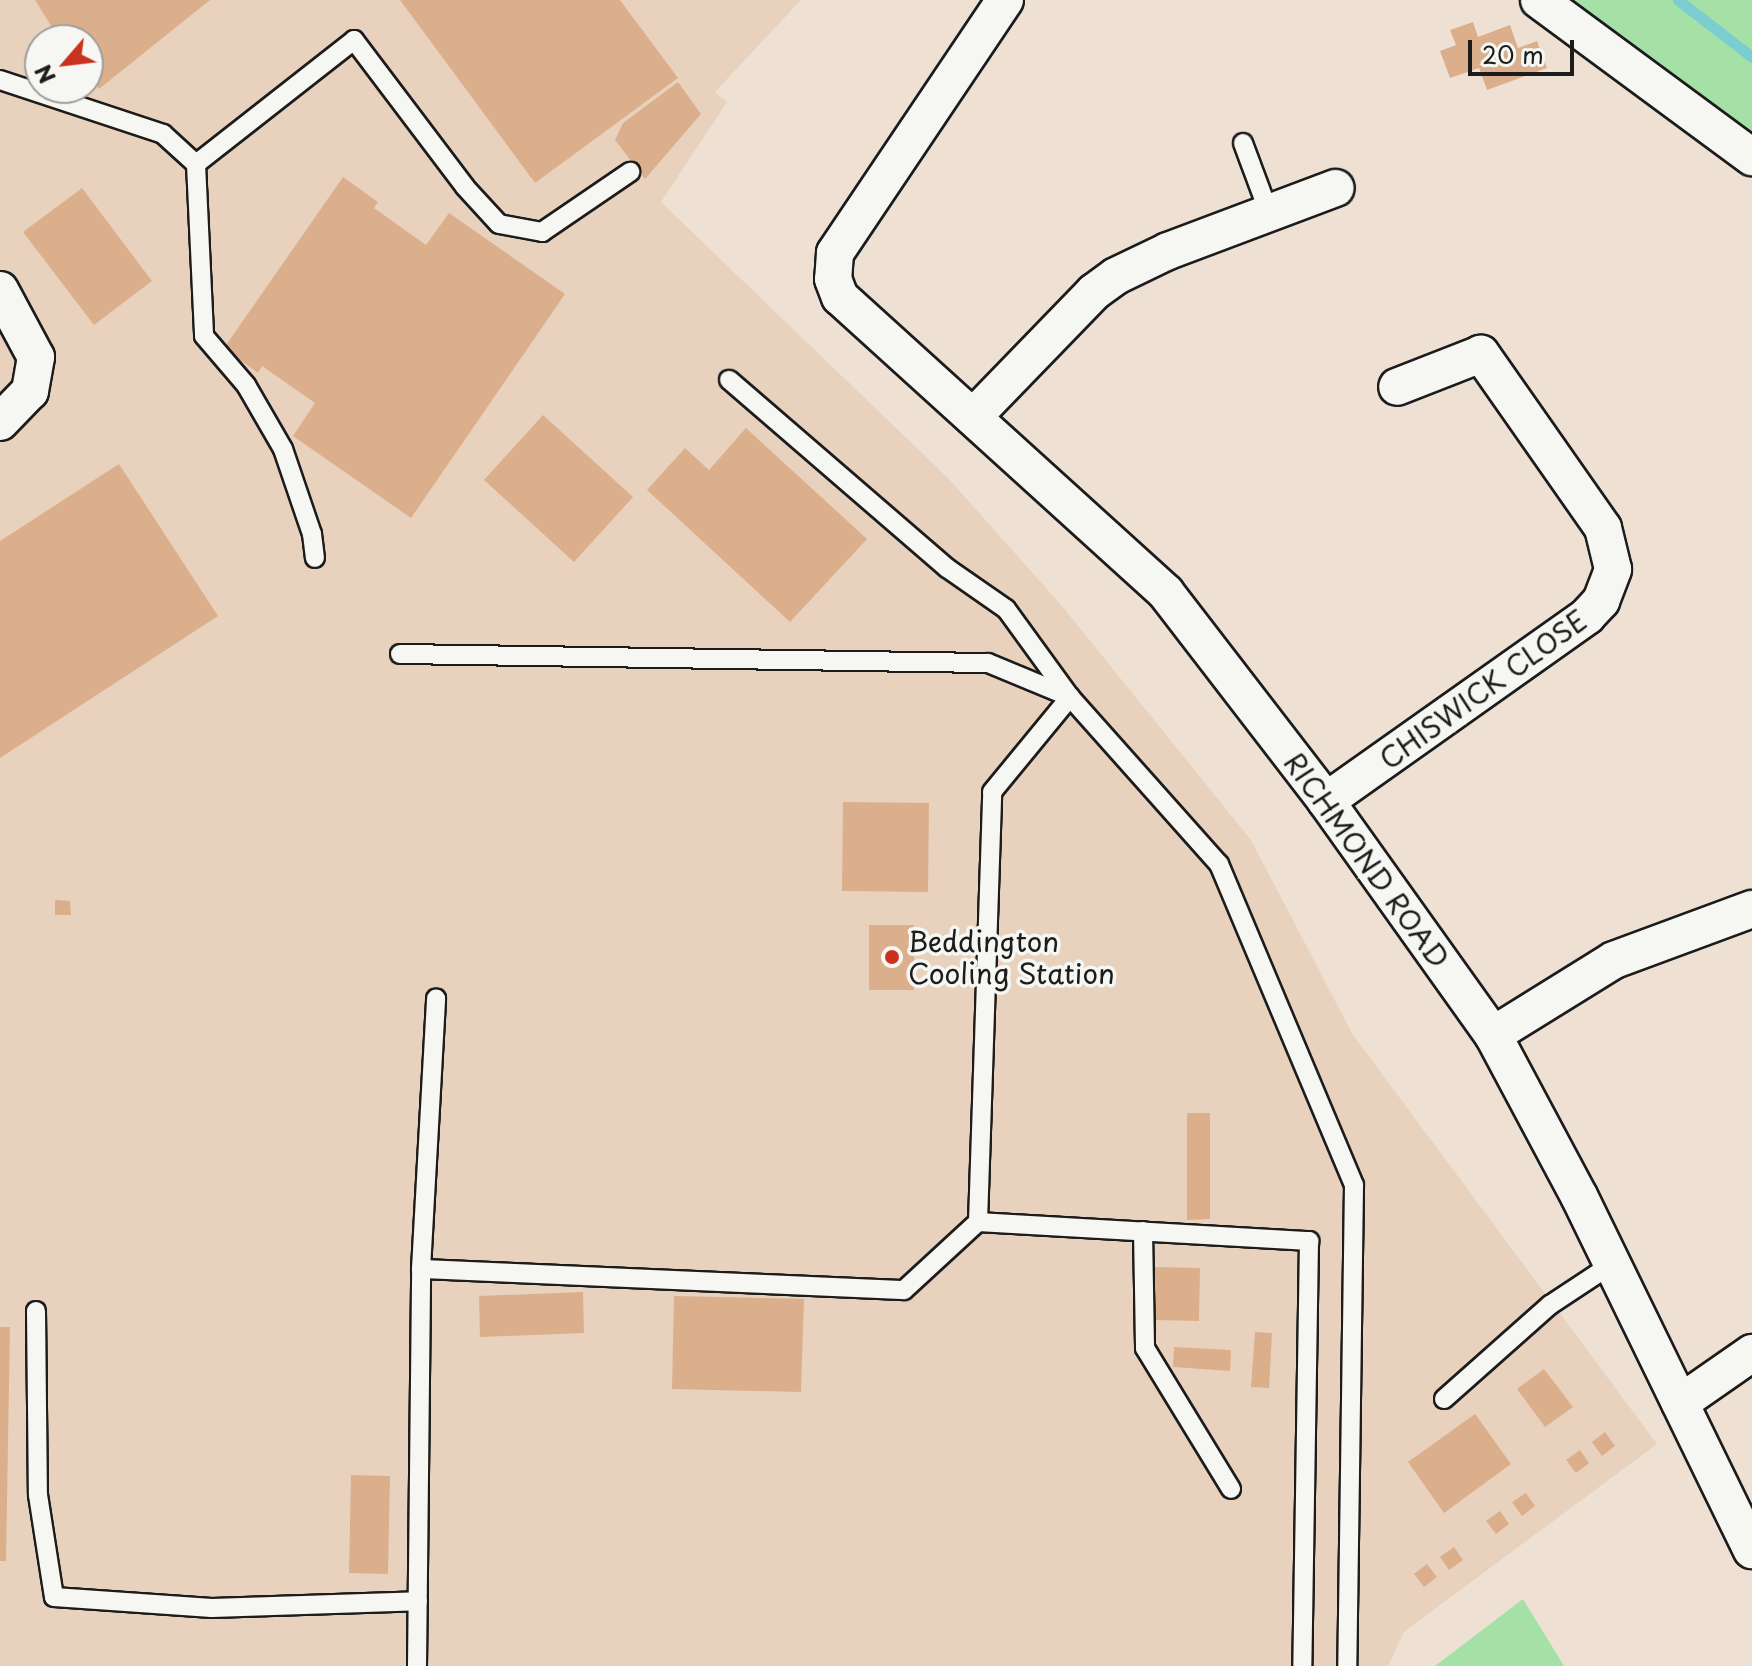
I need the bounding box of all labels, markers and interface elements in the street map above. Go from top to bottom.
north arrow [24,24,104,104]
scale bar [1472,24,1578,74]
text: 20 m [1482,36,1544,72]
text: N [25,59,63,90]
street label: CHISWICK CLOSE [1372,602,1594,776]
street label: RICHMOND ROAD [1278,746,1456,974]
place label: Beddington Cooling Station [908,924,1114,990]
marker: Beddington Cooling Station [883,948,901,966]

